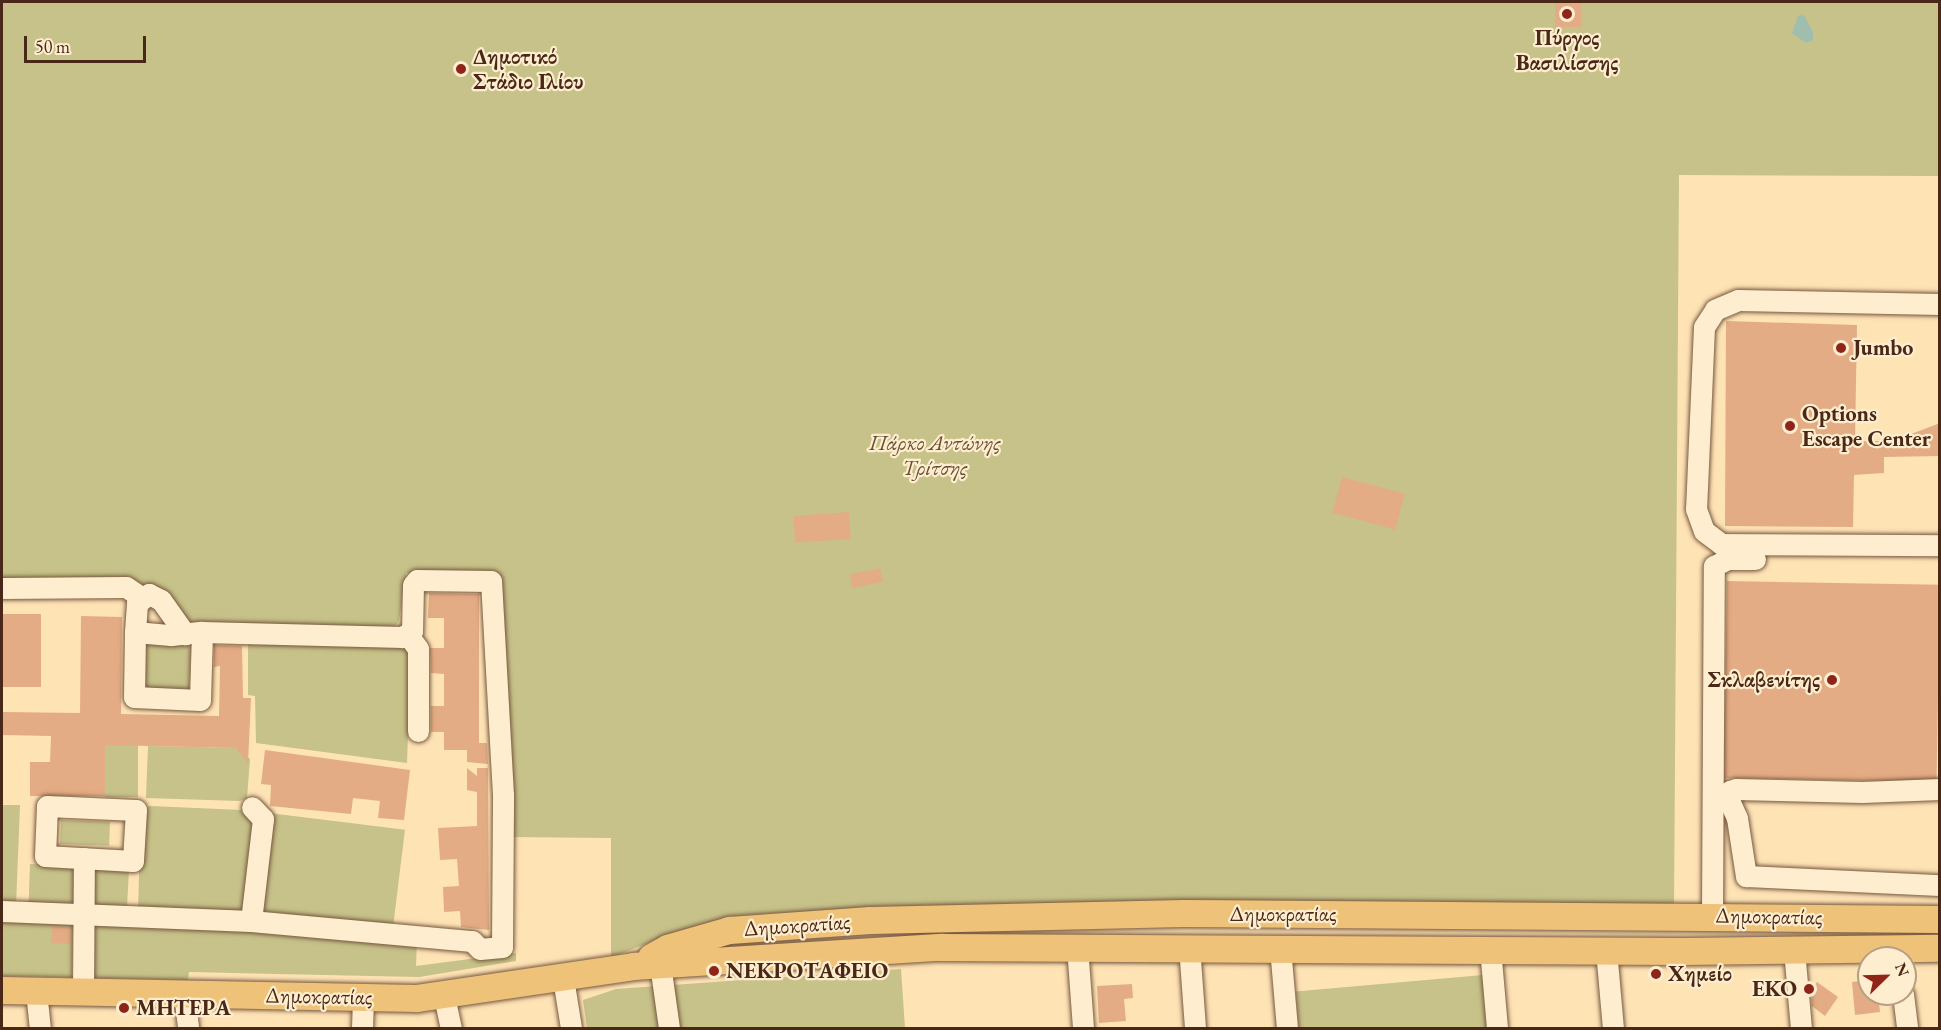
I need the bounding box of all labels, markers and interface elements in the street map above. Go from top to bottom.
marker: Πύργος Βασιλίσσης [1560,7,1574,21]
scale bar [27,24,148,62]
place label: Πύργος Βασιλίσσης [1516,24,1618,76]
text: 50 m [35,35,70,58]
place label: Δημοτικό Στάδιο Ιλίου [473,43,583,94]
marker: Δημοτικό Στάδιο Ιλίου [454,62,468,76]
place label: Jumbo [1853,335,1913,361]
marker: Jumbo [1834,341,1848,355]
place label: Options Escape Center [1802,400,1931,452]
marker: Options Escape Center [1783,419,1797,433]
park label: Πάρκο Αντώνης Τρίτσης [869,429,1001,481]
place label: Σκλαβενίτης [1708,667,1820,693]
marker: Σκλαβενίτης [1825,673,1839,687]
street label: Δημοκρατίας [1229,901,1337,927]
street label: Δημοκρατίας [1715,902,1823,930]
street label: Δημοκρατίας [743,908,851,942]
north arrow [1857,946,1917,1006]
place label: ΝΕΚΡΟΤΑΦΕΙΟ [726,958,888,984]
text: N [1890,959,1914,980]
place label: Χημείο [1668,961,1732,987]
marker: ΝΕΚΡΟΤΑΦΕΙΟ [707,964,721,978]
marker: Χημείο [1649,967,1663,981]
place label: EKO [1752,976,1797,1002]
street label: Δημοκρατίας [265,982,373,1010]
marker: EKO [1802,982,1816,996]
place label: ΜΗΤΕΡΑ [136,995,231,1021]
marker: ΜΗΤΕΡΑ [117,1001,131,1015]

